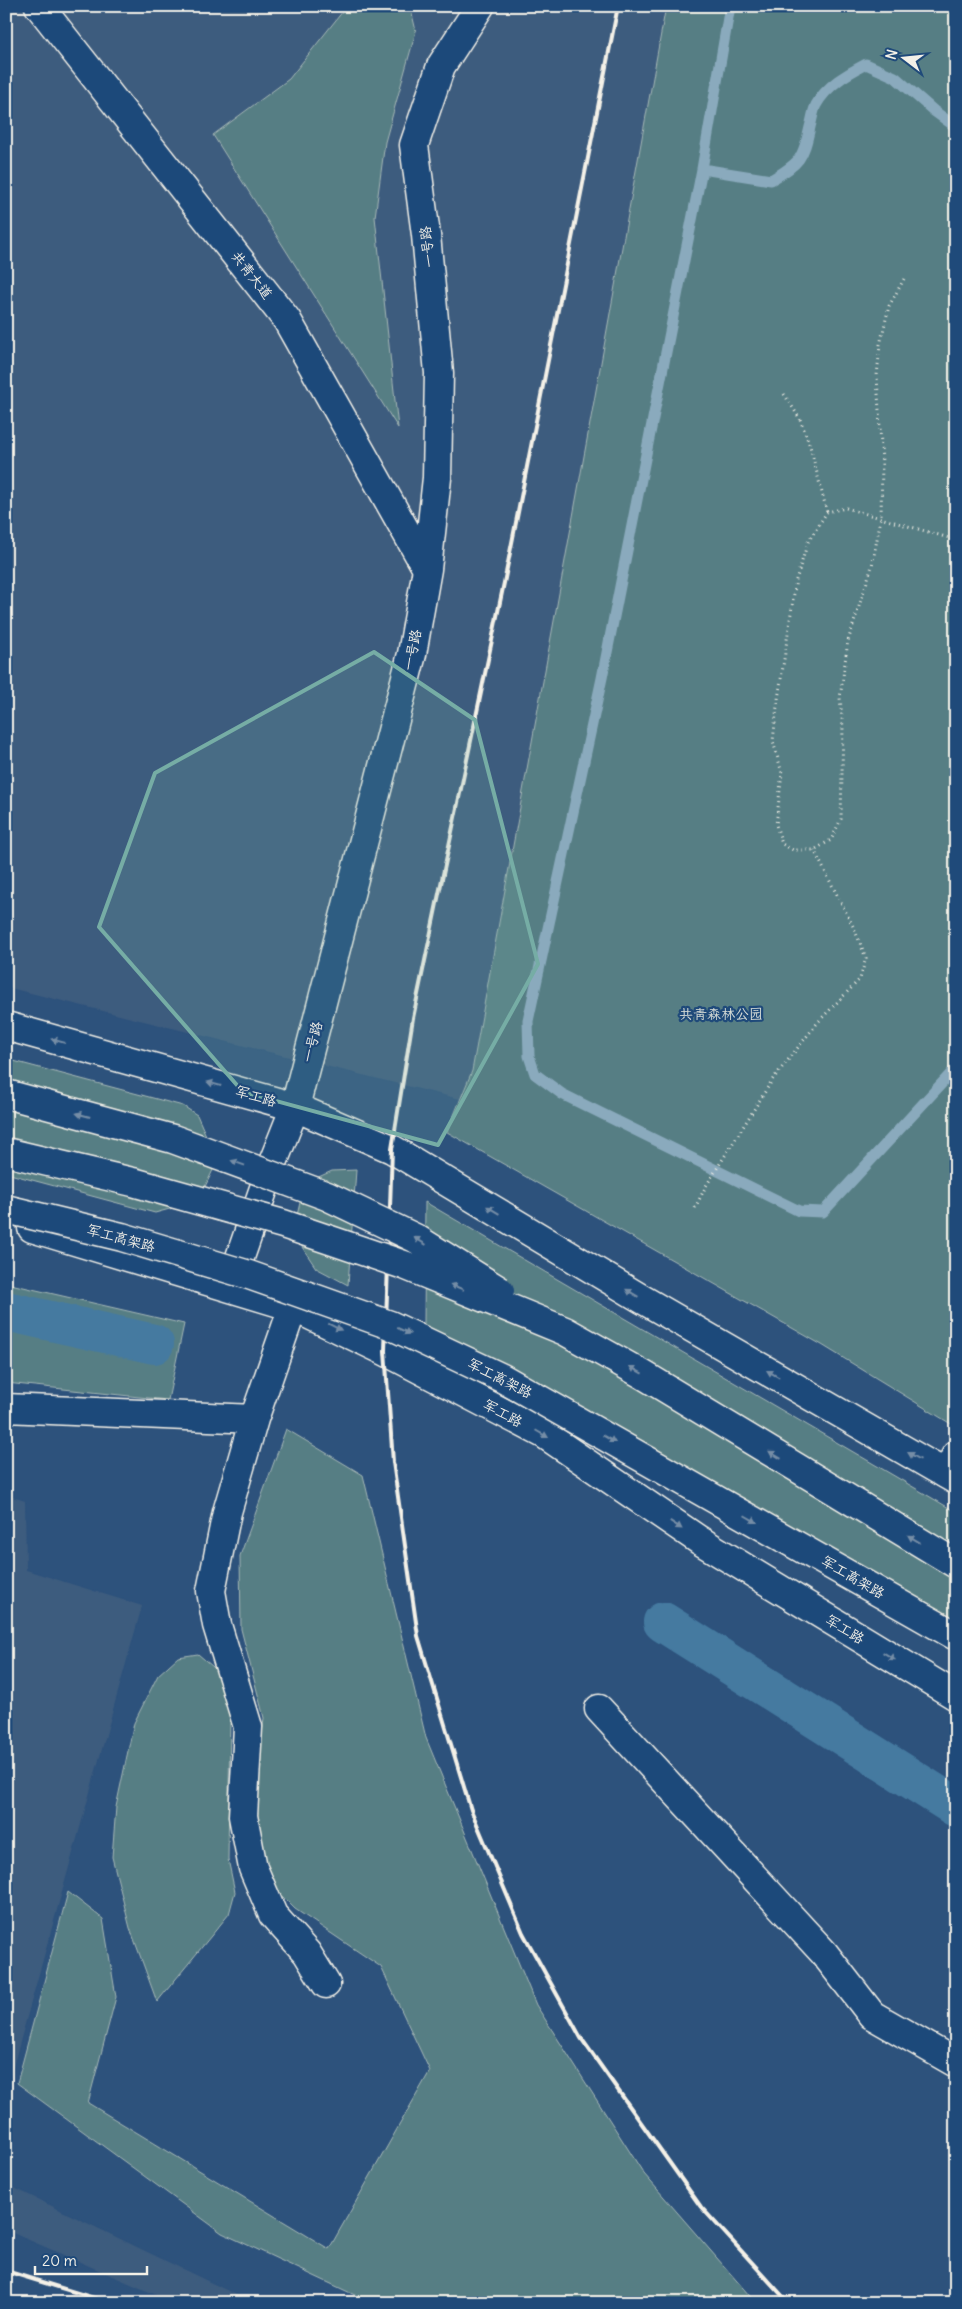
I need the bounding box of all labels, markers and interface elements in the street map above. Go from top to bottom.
north arrow [880,32,930,82]
text: N [882,47,901,62]
street label: 一号路 [416,225,438,269]
street label: 共青大道 [228,247,276,303]
street label: 一号路 [399,628,425,672]
park label: 共青森林公园 [679,1005,763,1023]
street label: 一号路 [298,1019,326,1065]
one-way arrow [50,1036,65,1044]
one-way arrow [207,1080,222,1088]
street label: 军工路 [233,1082,279,1110]
one-way arrow [76,1111,91,1119]
one-way arrow [231,1159,246,1166]
one-way arrow [486,1205,499,1214]
street label: 军工高架路 [85,1220,157,1256]
one-way arrow [413,1236,426,1245]
one-way arrow [450,1283,465,1290]
one-way arrow [626,1288,639,1297]
one-way arrow [328,1323,342,1331]
one-way arrow [396,1327,411,1335]
street label: 军工高架路 [465,1354,535,1402]
one-way arrow [630,1366,643,1375]
one-way arrow [766,1370,779,1379]
street label: 军工路 [480,1395,526,1431]
one-way arrow [535,1429,548,1438]
one-way arrow [602,1435,617,1443]
one-way arrow [769,1450,782,1459]
one-way arrow [907,1451,920,1460]
one-way arrow [744,1515,757,1524]
one-way arrow [669,1520,683,1530]
one-way arrow [908,1534,921,1543]
street label: 军工高架路 [818,1552,888,1602]
street label: 军工路 [822,1610,868,1648]
one-way arrow [882,1651,896,1660]
scale bar [35,2244,148,2276]
text: 20 m [42,2251,77,2270]

